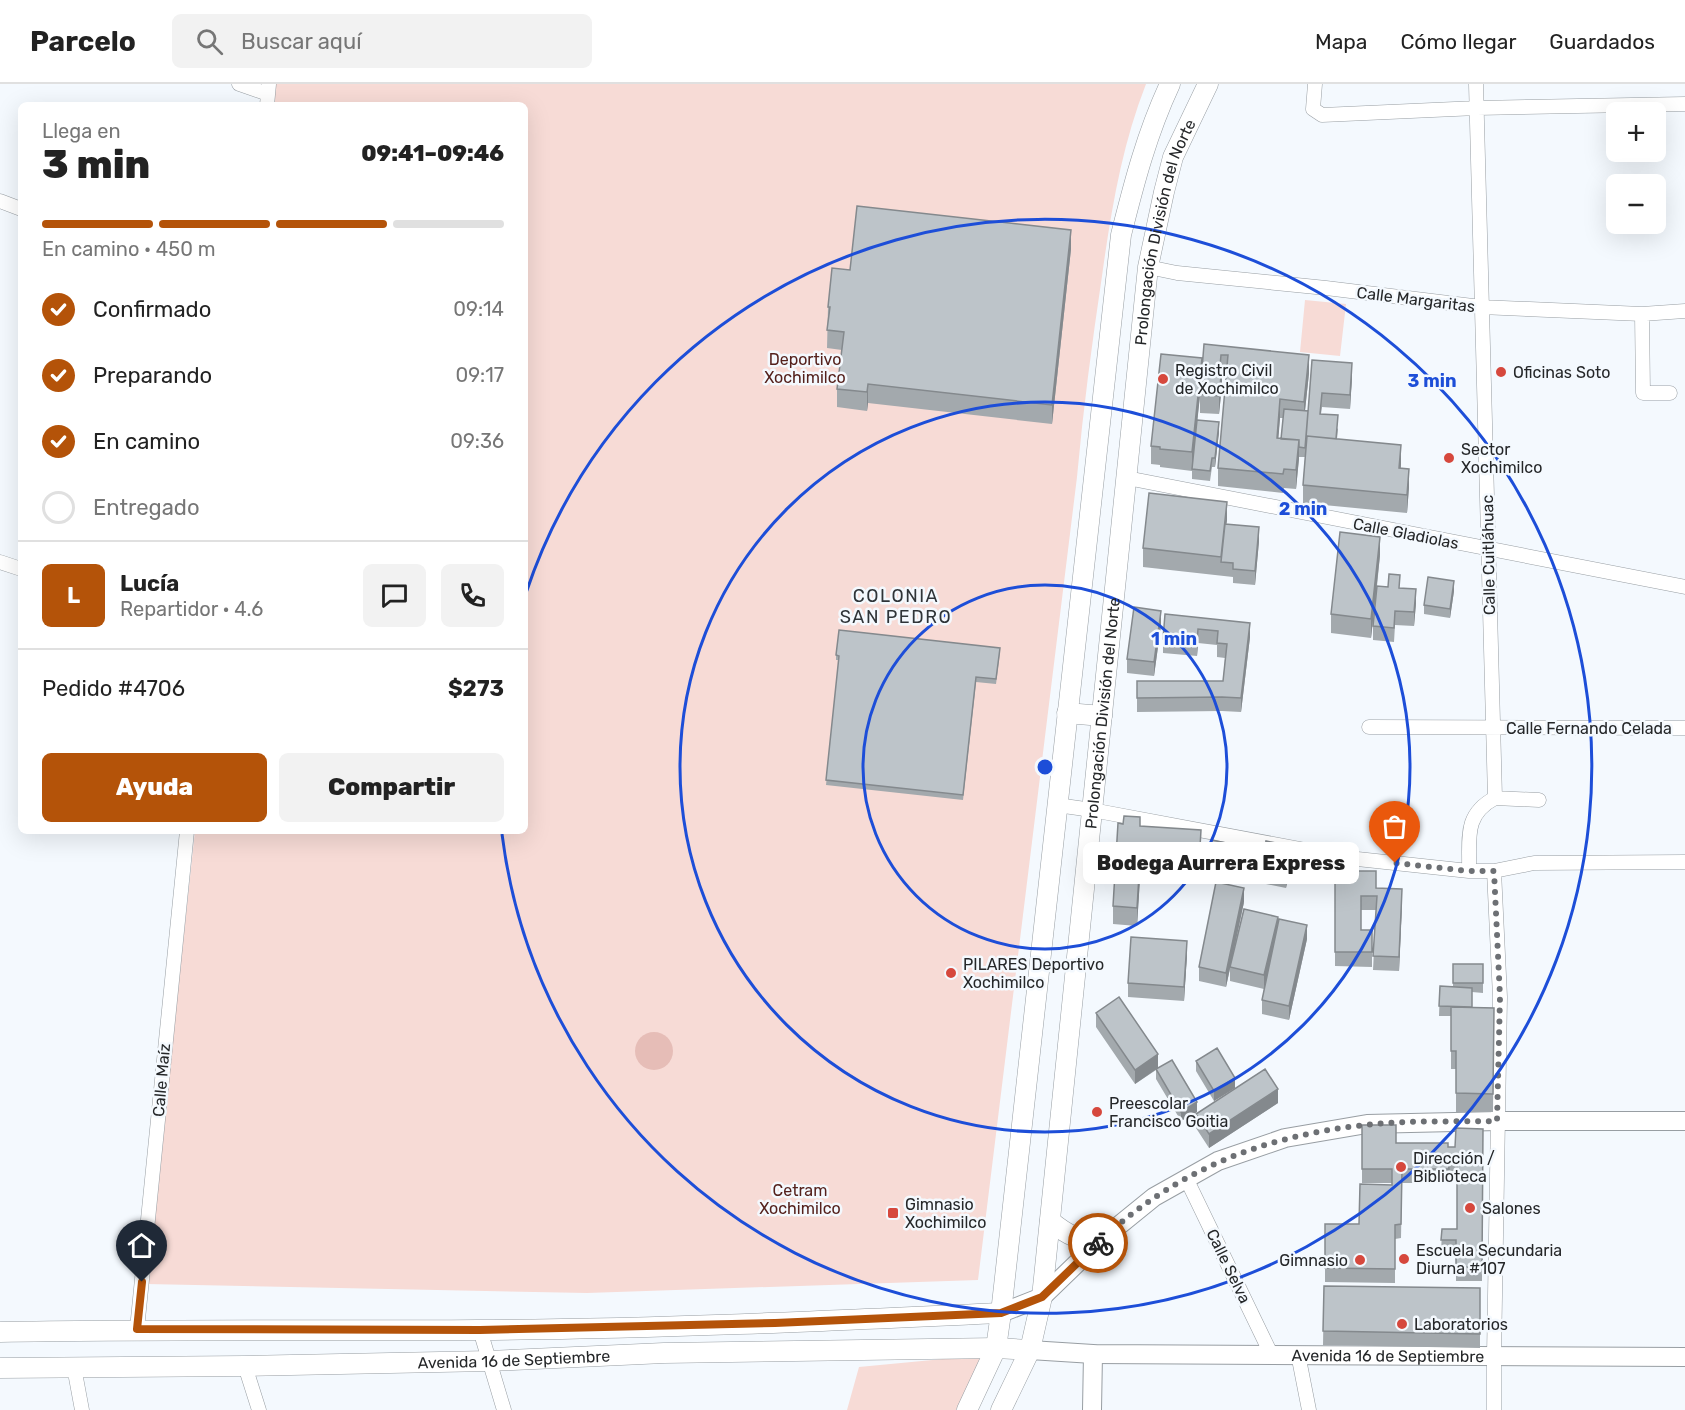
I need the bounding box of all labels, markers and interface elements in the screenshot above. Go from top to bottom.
search box [172,14,592,68]
text: Parcelo [30,25,136,58]
icon: search [193,25,226,58]
text: Buscar aquí [241,28,362,55]
text: Mapa [1315,29,1367,54]
text: Cómo llegar [1400,29,1516,54]
text: Guardados [1549,29,1655,54]
map controls [1606,102,1666,234]
button: + [1606,102,1666,162]
street label: Prolongación División del Norte [1131,116,1200,346]
text: Llega en [42,119,121,143]
text: 09:41–09:46 [361,140,504,167]
text: 3 min [42,142,150,188]
button: − [1606,174,1666,234]
text: En camino · 450 m [42,237,216,261]
street label: Calle Margaritas [1356,283,1476,316]
icon: check [42,293,75,326]
text: Confirmado [93,296,211,323]
text: 09:14 [453,297,504,321]
park label: Deportivo Xochimilco [764,350,846,387]
icon: check [42,359,75,392]
place label: Registro Civil de Xochimilco [1175,361,1279,398]
text: Preparando [93,362,212,389]
text: 09:17 [456,363,504,387]
place label: Oficinas Soto [1513,363,1610,382]
marker: Oficinas Soto [1494,365,1508,379]
text: 3 min [1408,370,1456,392]
marker: Registro Civil de Xochimilco [1156,372,1170,386]
icon: check [42,425,75,458]
text: En camino [93,428,200,455]
text: 09:36 [450,429,504,453]
place label: Sector Xochimilco [1461,440,1542,477]
marker: Sector Xochimilco [1442,451,1456,465]
text: Entregado [93,494,200,521]
street label: Calle Cuitláhuac [1478,495,1499,615]
text: 2 min [1279,498,1327,520]
street label: Calle Gladiolas [1351,514,1460,553]
button: chat [363,564,426,627]
button: phone [441,564,504,627]
text: Lucía [120,570,179,597]
text: L [67,582,80,609]
district label: COLONIA SAN PEDRO [840,585,952,628]
street label: Prolongación División del Norte [1081,596,1124,830]
text: Repartidor · 4.6 [120,597,263,621]
text: 1 min [1151,628,1197,650]
text: Pedido #4706 [42,675,185,702]
text: $273 [448,675,504,702]
street label: Calle Fernando Celada [1506,719,1672,738]
button: Ayuda [42,753,267,822]
button: Compartir [279,753,504,822]
centre of rings [1035,757,1055,777]
pin [1369,801,1420,863]
icon: bag [1378,810,1411,843]
callout: Bodega Aurrera Express [1083,842,1359,884]
text: Bodega Aurrera Express [1097,851,1345,875]
place label: PILARES Deportivo Xochimilco [963,955,1104,992]
marker: PILARES Deportivo Xochimilco [944,966,958,980]
street label: Calle Maíz [149,1043,174,1118]
place label: Preescolar Francisco Goitia [1109,1094,1228,1131]
marker: Preescolar Francisco Goitia [1090,1105,1104,1119]
place label: Dirección / Biblioteca [1413,1149,1495,1186]
marker: Dirección / Biblioteca [1394,1160,1408,1174]
park label: Cetram Xochimilco [759,1181,841,1218]
place label: Gimnasio Xochimilco [905,1195,986,1232]
place label: Salones [1482,1199,1541,1218]
marker: Salones [1463,1201,1477,1215]
marker: Gimnasio Xochimilco [886,1206,900,1220]
courier [1068,1213,1128,1273]
pin [116,1220,167,1282]
street label: Calle Selva [1202,1226,1255,1306]
icon: bike [1082,1227,1115,1260]
icon: home [125,1229,158,1262]
place label: Escuela Secundaria Diurna #107 [1416,1241,1562,1278]
place label: Gimnasio [1279,1251,1348,1270]
marker: Escuela Secundaria Diurna #107 [1397,1252,1411,1266]
marker: Gimnasio [1353,1253,1367,1267]
place label: Laboratorios [1414,1315,1508,1334]
marker: Laboratorios [1395,1317,1409,1331]
street label: Avenida 16 de Septiembre [417,1346,611,1372]
street label: Avenida 16 de Septiembre [1291,1346,1484,1366]

